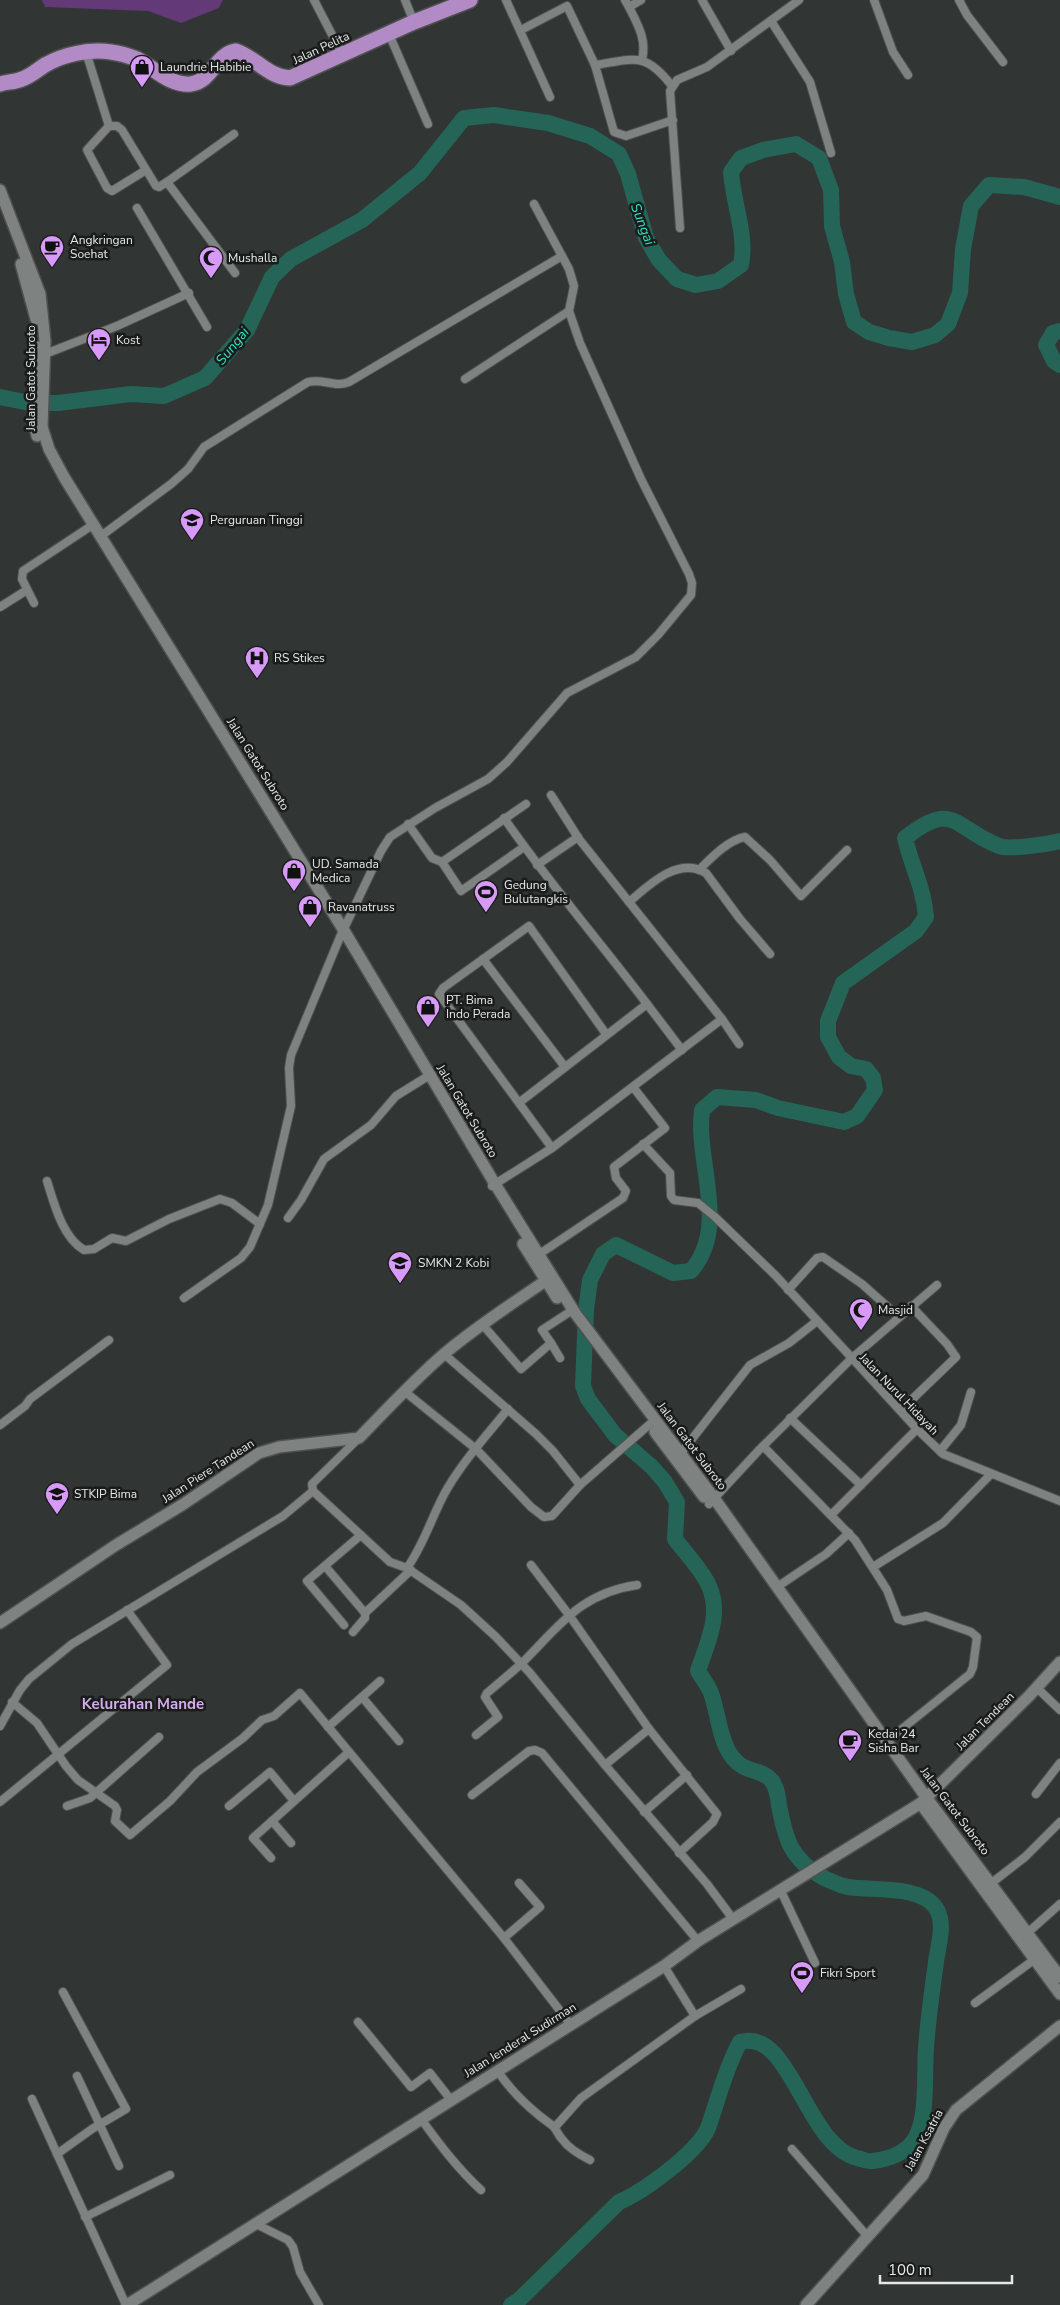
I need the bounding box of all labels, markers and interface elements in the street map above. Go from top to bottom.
street label: Jalan Pelita [289,28,352,68]
shop icon: Laundrie Habibie [129,54,155,88]
place label: Laundrie Habibie [160,59,251,75]
water label: Sungai [626,201,659,248]
place label: Angkringan Soehat [70,232,133,262]
cafe icon: Angkringan Soehat [39,234,65,268]
mosque icon: Mushalla [198,245,224,279]
place label: Mushalla [228,250,277,266]
water label: Sungai [211,323,254,369]
street label: Jalan Gatot Subroto [23,325,39,432]
hotel icon: Kost [86,327,112,361]
place label: Kost [116,332,141,348]
school or university icon: Perguruan Tinggi [179,507,205,541]
place label: Perguruan Tinggi [210,512,303,528]
hospital icon: RS Stikes [244,645,270,679]
place label: RS Stikes [274,650,325,666]
street label: Jalan Gatot Subroto [223,714,293,813]
place label: UD. Samada Medica [312,856,379,886]
shop icon: UD. Samada Medica [281,858,307,892]
place label: Gedung Bulutangkis [504,877,568,907]
sports icon: Gedung Bulutangkis [473,879,499,913]
shop icon: Ravanatruss [297,894,323,928]
place label: Ravanatruss [328,899,395,915]
place label: PT. Bima Indo Perada [446,992,510,1022]
shop icon: PT. Bima Indo Perada [415,994,441,1028]
street label: Jalan Gatot Subroto [432,1061,501,1161]
school or university icon: SMKN 2 Kobi [387,1250,413,1284]
place label: SMKN 2 Kobi [418,1255,489,1271]
mosque icon: Masjid [848,1297,874,1331]
place label: Masjid [878,1302,913,1318]
street label: Jalan Nurul Hidayah [855,1349,942,1438]
street label: Jalan Gatot Subroto [653,1398,730,1493]
street label: Jalan Piere Tandean [158,1435,257,1507]
school or university icon: STKIP Bima [44,1481,70,1515]
place label: STKIP Bima [74,1486,137,1502]
street label: Jalan Tendean [952,1688,1018,1754]
district label: Kelurahan Mande [82,1694,204,1714]
place label: Kedai 24 Sisha Bar [868,1726,920,1756]
cafe icon: Kedai 24 Sisha Bar [837,1728,863,1762]
street label: Jalan Gatot Subroto [916,1763,993,1858]
sports icon: Fikri Sport [789,1960,815,1994]
place label: Fikri Sport [820,1965,876,1981]
street label: Jalan Jenderal Sudirman [460,1999,579,2082]
street label: Jalan Ksatria [901,2107,947,2174]
scale bar [880,2252,1012,2284]
text: 100 m [888,2260,932,2280]

